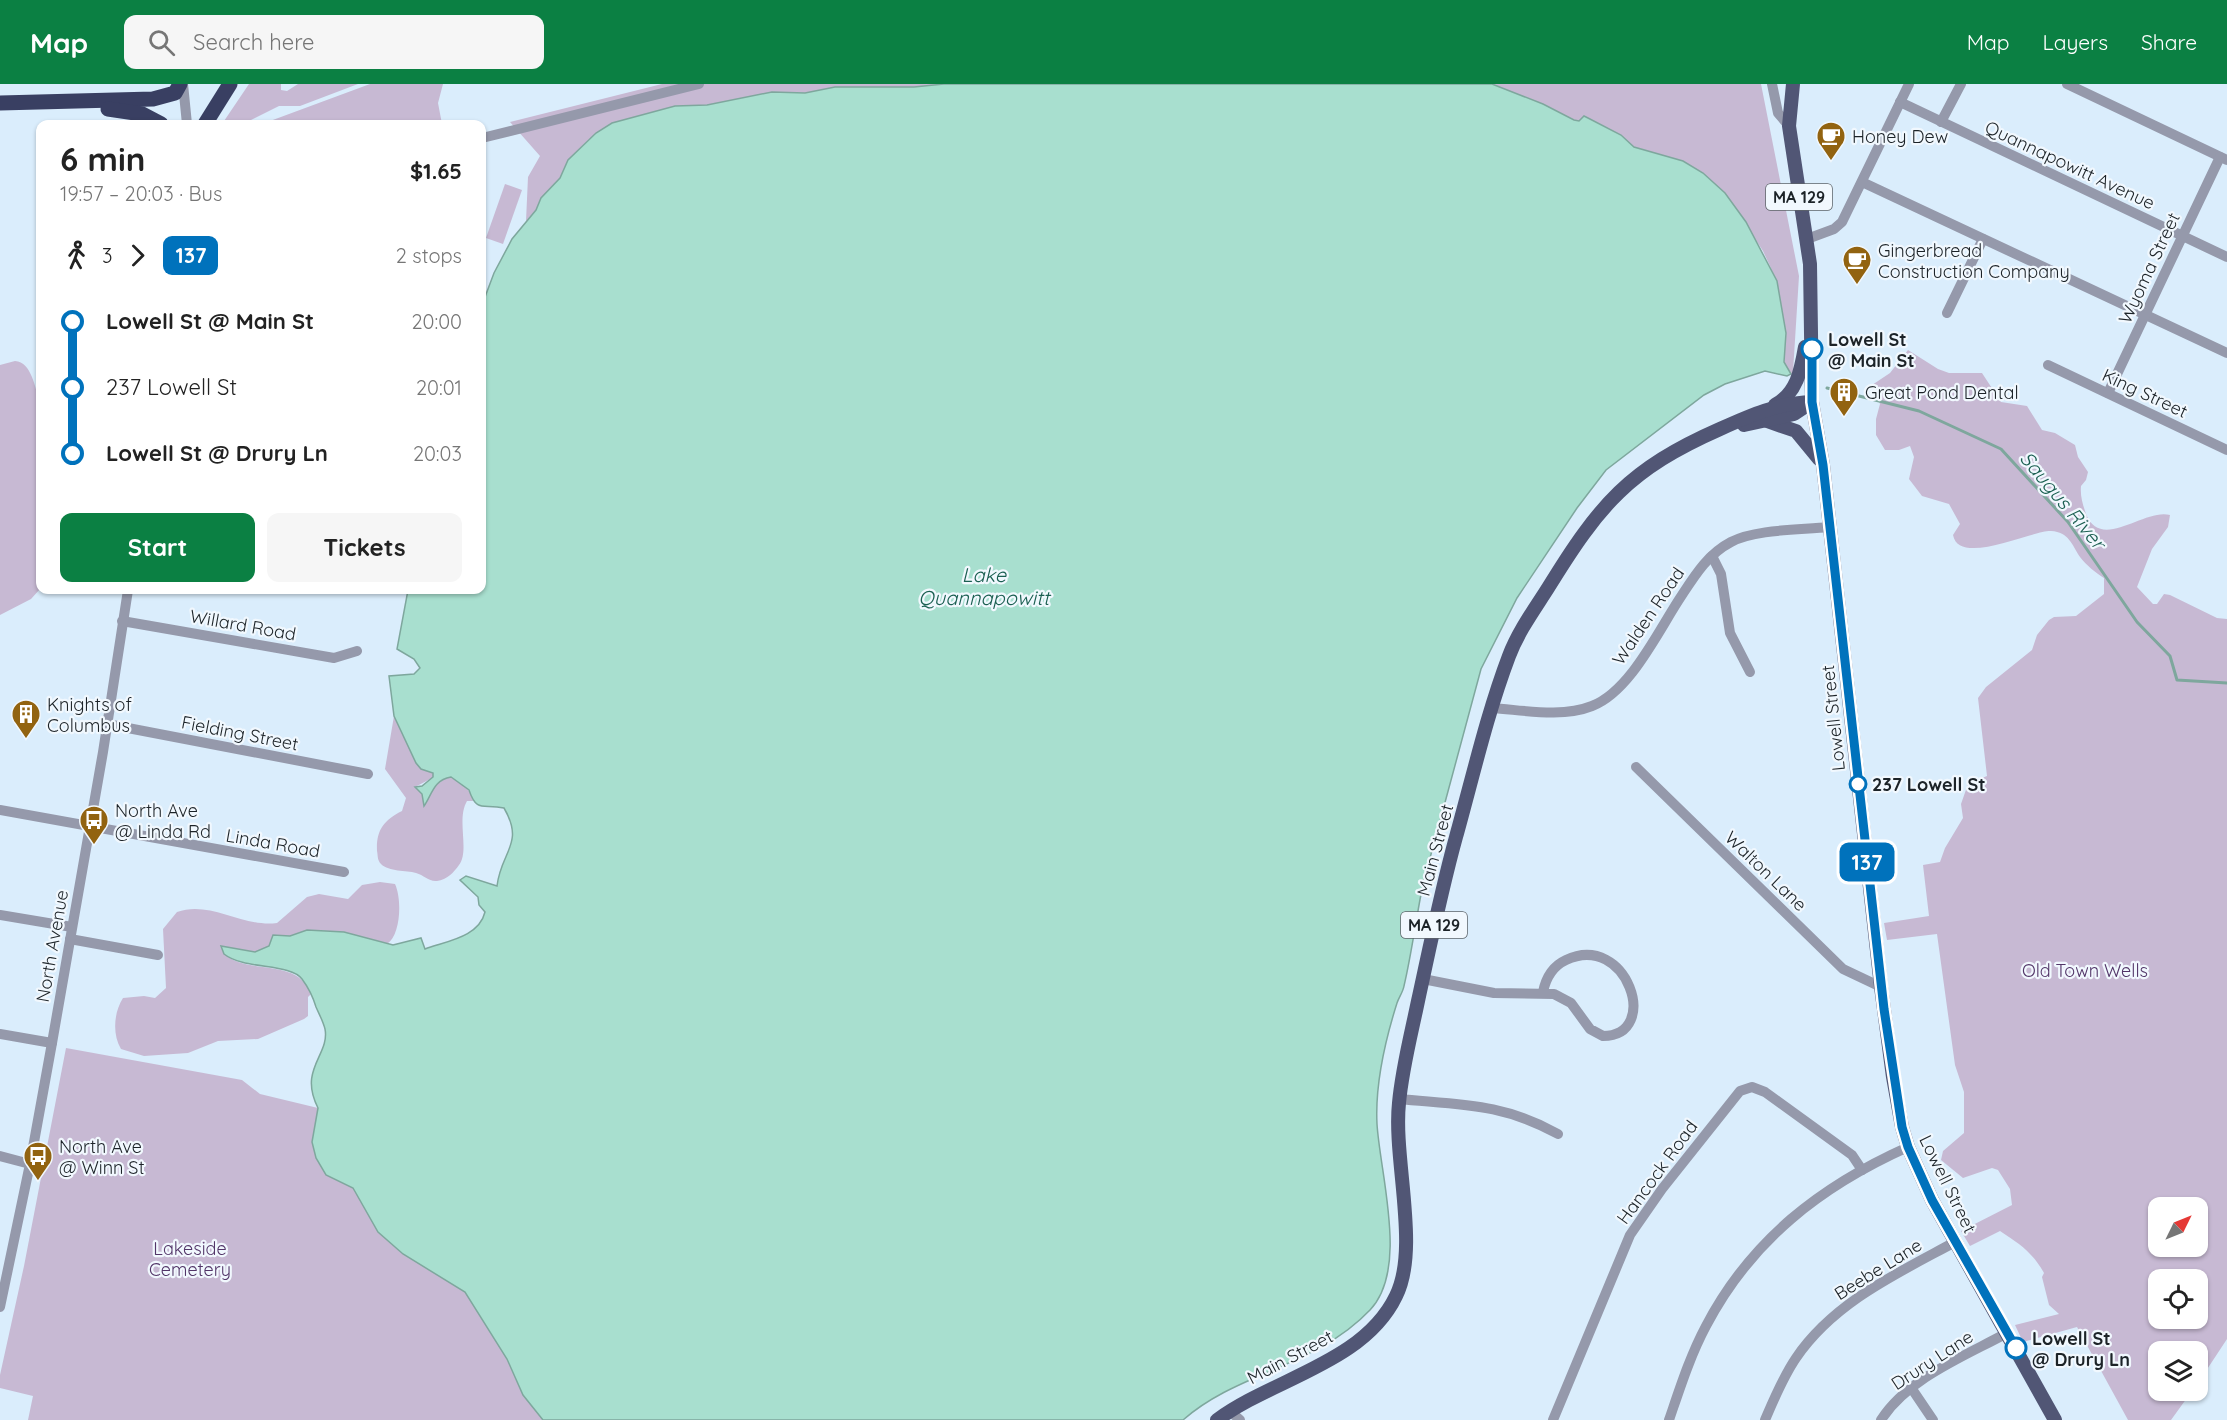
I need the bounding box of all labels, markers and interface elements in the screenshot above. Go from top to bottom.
search box [124,15,544,69]
text: Map [30,25,88,60]
icon: search [145,26,178,59]
text: Search here [193,28,315,56]
text: Map [1967,29,2010,55]
text: Layers [2043,29,2108,55]
text: Share [2141,29,2197,55]
street label: Quannapowitt Avenue [1981,116,2159,214]
cafe icon: Honey Dew [1815,120,1847,162]
place label: Honey Dew [1852,125,1948,148]
text: 6 min [60,138,145,179]
text: $1.65 [410,157,462,185]
text: 19:57 – 20:03 · Bus [60,181,222,206]
road number: MA 129 [1766,184,1832,210]
street label: Wyoma Street [2113,209,2185,327]
icon: walk [60,239,93,272]
icon: forward [121,239,154,272]
place label: Gingerbread Construction Company [1878,239,2070,283]
text: 137 [175,242,206,268]
text: 3 [102,243,112,268]
text: 2 stops [396,243,462,268]
cafe icon: Gingerbread Construction Company [1841,244,1873,286]
text: Lowell St @ Main St [106,307,314,335]
text: 20:00 [411,309,462,334]
place label: Lowell St @ Main St [1828,328,1915,372]
marker: Lowell St @ Main St [1801,338,1823,360]
street label: King Street [2099,363,2191,423]
text: 237 Lowell St [106,373,237,401]
text: 20:01 [416,375,462,400]
building icon: Great Pond Dental [1828,376,1860,418]
place label: Great Pond Dental [1865,381,2019,404]
text: Lowell St @ Drury Ln [106,439,328,467]
text: 20:03 [413,441,462,466]
water label: Saugus River [2015,446,2113,556]
button: Start [60,513,255,582]
button: Tickets [267,513,462,582]
water label: Lake Quannapowitt [918,562,1052,610]
street label: Walden Road [1607,563,1689,669]
street label: Willard Road [188,604,298,646]
street label: Lowell Street [1816,664,1850,772]
place label: Knights of Columbus [47,693,132,737]
building icon: Knights of Columbus [10,698,42,740]
street label: Fielding Street [180,710,300,756]
place label: 237 Lowell St [1872,773,1986,796]
marker: 237 Lowell St [1849,775,1867,793]
place label: North Ave @ Linda Rd [115,799,211,843]
street label: Main Street [1412,802,1458,898]
bus stop icon: North Ave @ Linda Rd [78,804,110,846]
street label: Linda Road [224,823,322,863]
street label: Walton Lane [1720,826,1812,916]
line badge: 137 [1832,842,1902,882]
text: 137 [1852,849,1882,875]
street label: North Avenue [31,888,73,1004]
road number: MA 129 [1401,912,1467,938]
park label: Old Town Wells [2022,959,2148,982]
street label: Hancock Road [1612,1115,1702,1229]
street label: Lowell Street [1914,1131,1982,1237]
place label: North Ave @ Winn St [59,1135,145,1179]
bus stop icon: North Ave @ Winn St [22,1140,54,1182]
north arrow [2148,1197,2208,1257]
map controls [2148,1197,2208,1401]
street label: Beebe Lane [1830,1233,1926,1305]
park label: Lakeside Cemetery [149,1237,231,1281]
button: locate [2148,1269,2208,1329]
street label: Main Street [1243,1325,1337,1389]
street label: Drury Lane [1887,1325,1977,1395]
place label: Lowell St @ Drury Ln [2032,1327,2130,1371]
marker: Lowell St @ Drury Ln [2005,1337,2027,1359]
button: layers [2148,1341,2208,1401]

